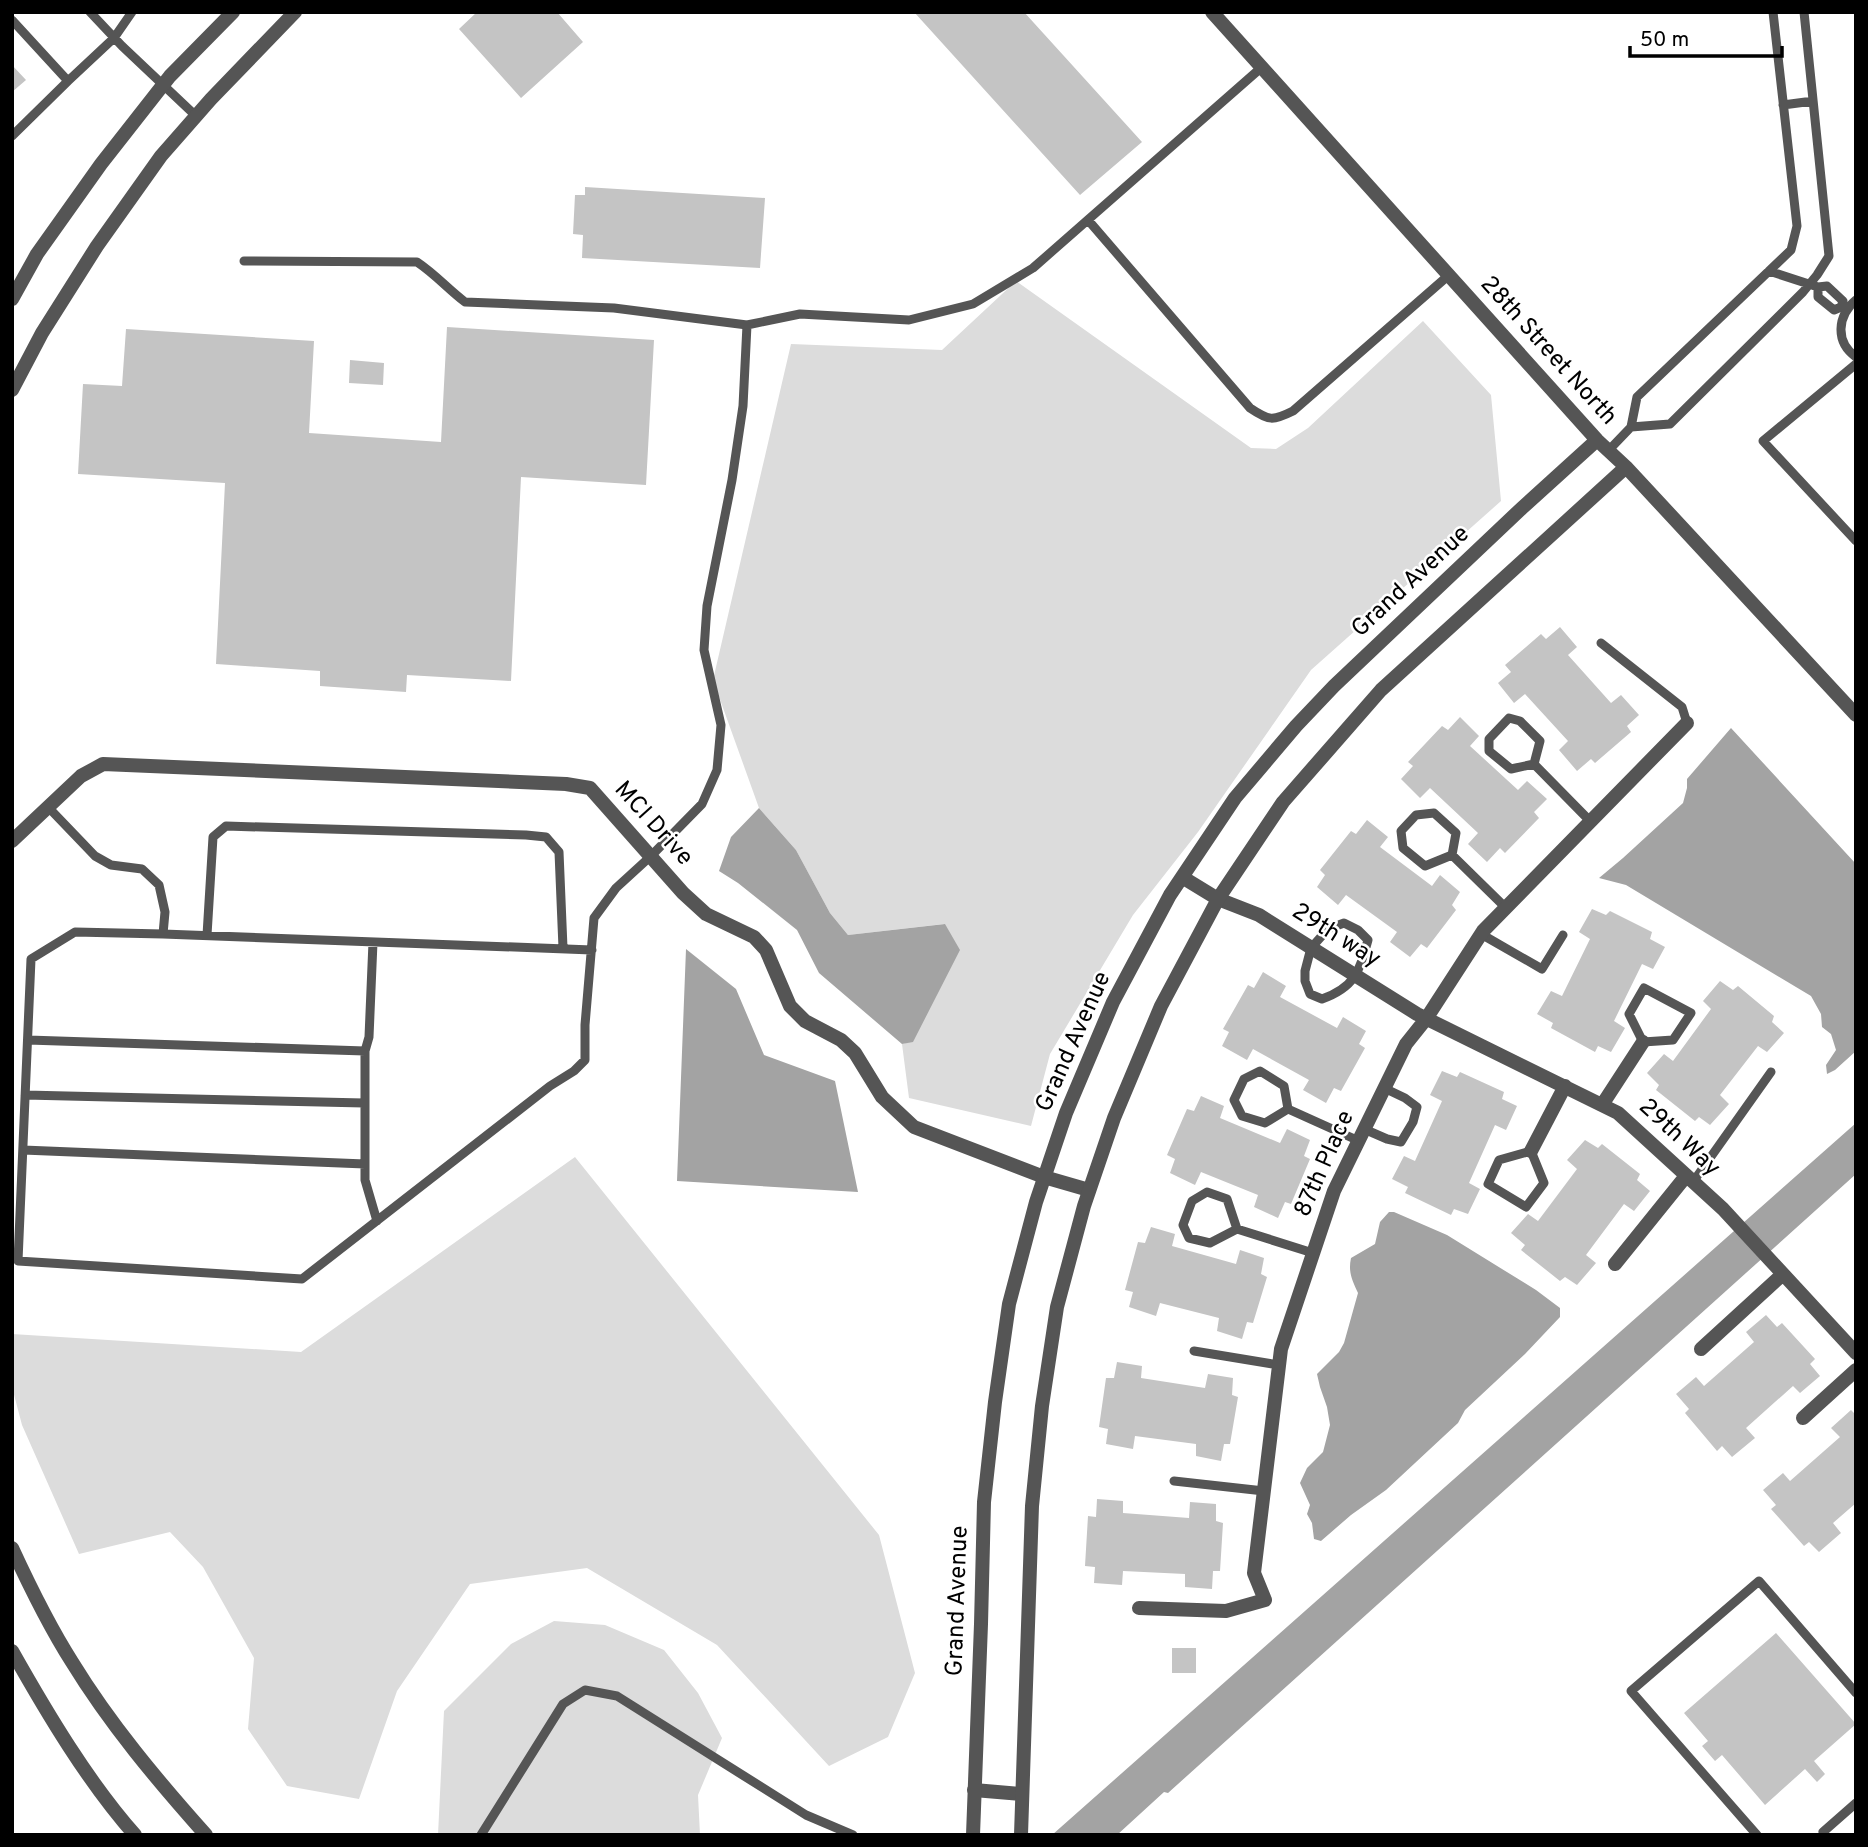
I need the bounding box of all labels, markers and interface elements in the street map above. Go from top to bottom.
scale bar [1630,14,1782,58]
text: 50 m [1640,27,1689,54]
street label: 28th Street North [1473,270,1623,432]
street label: Grand Avenue [1346,520,1476,644]
street label: MCI Drive [607,775,699,873]
street label: 29th way [1286,897,1386,975]
street label: Grand Avenue [1030,967,1118,1117]
street label: 29th Way [1632,1093,1726,1183]
street label: 87th Place [1288,1106,1362,1222]
street label: Grand Avenue [940,1525,976,1677]

